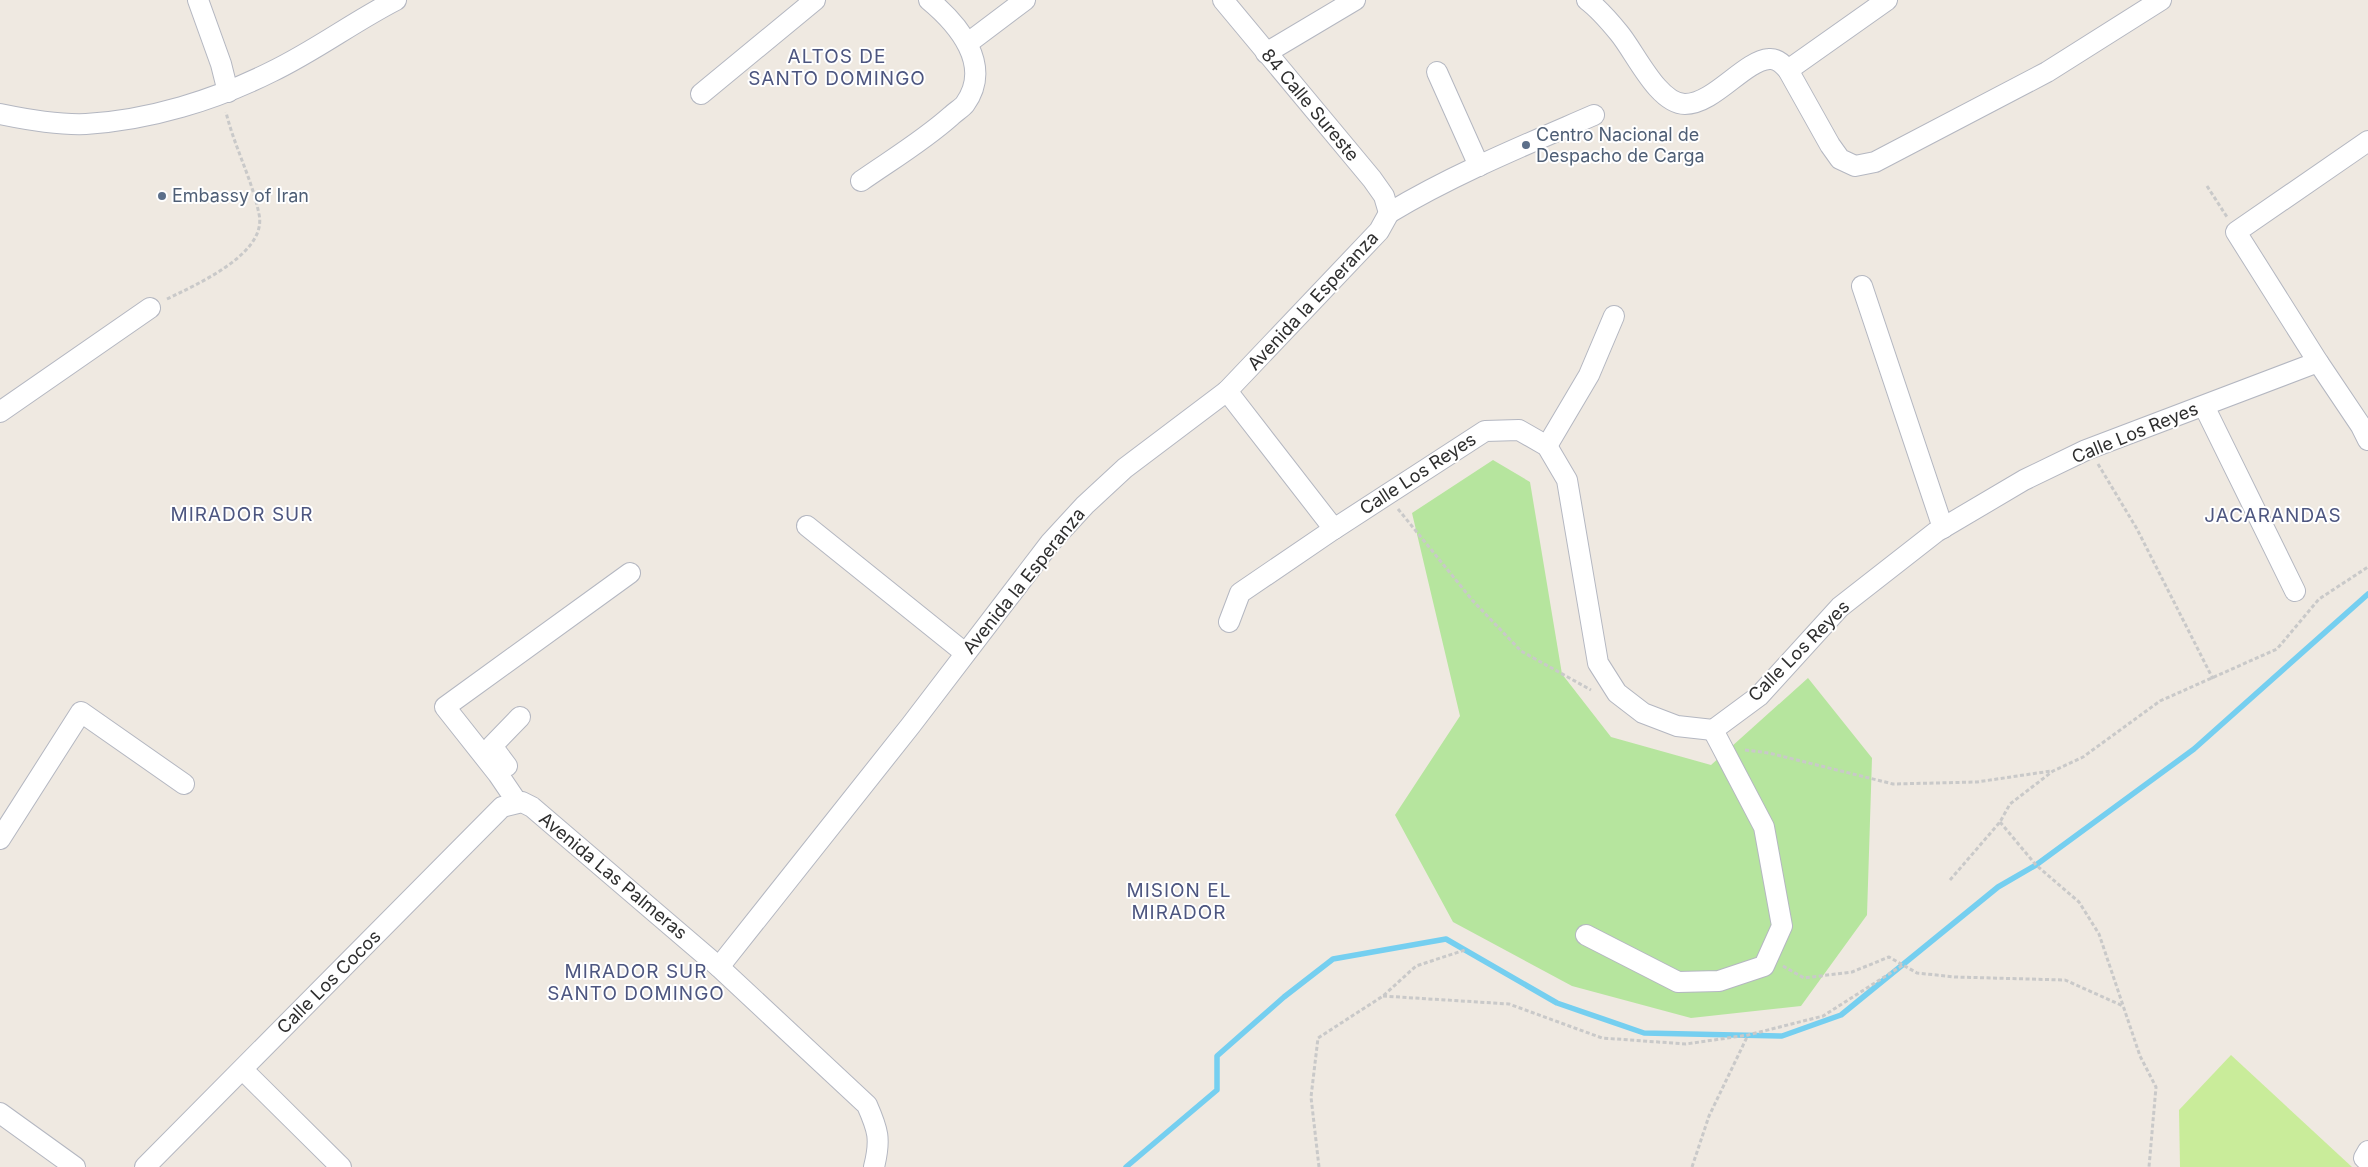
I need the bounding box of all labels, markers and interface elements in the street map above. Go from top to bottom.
street label: 84 Calle Sureste [1257,44,1363,165]
district label: ALTOS DE SANTO DOMINGO [748,45,926,90]
place label: Centro Nacional de Despacho de Carga [1536,124,1705,166]
marker: Centro Nacional de Despacho de Carga [1520,139,1532,151]
place label: Embassy of Iran [172,185,309,206]
marker: Embassy of Iran [156,190,168,202]
street label: Avenida la Esperanza [1243,227,1382,374]
street label: Calle Los Reyes [2069,398,2201,467]
street label: Calle Los Reyes [1356,428,1480,519]
district label: MIRADOR SUR [171,503,313,526]
street label: Avenida la Esperanza [958,504,1089,658]
district label: JACARANDAS [2204,504,2342,527]
street label: Calle Los Reyes [1744,596,1854,706]
street label: Avenida Las Palmeras [535,808,691,943]
district label: MISION EL MIRADOR [1127,879,1231,924]
street label: Calle Los Cocos [273,926,385,1038]
district label: MIRADOR SUR SANTO DOMINGO [547,960,725,1005]

